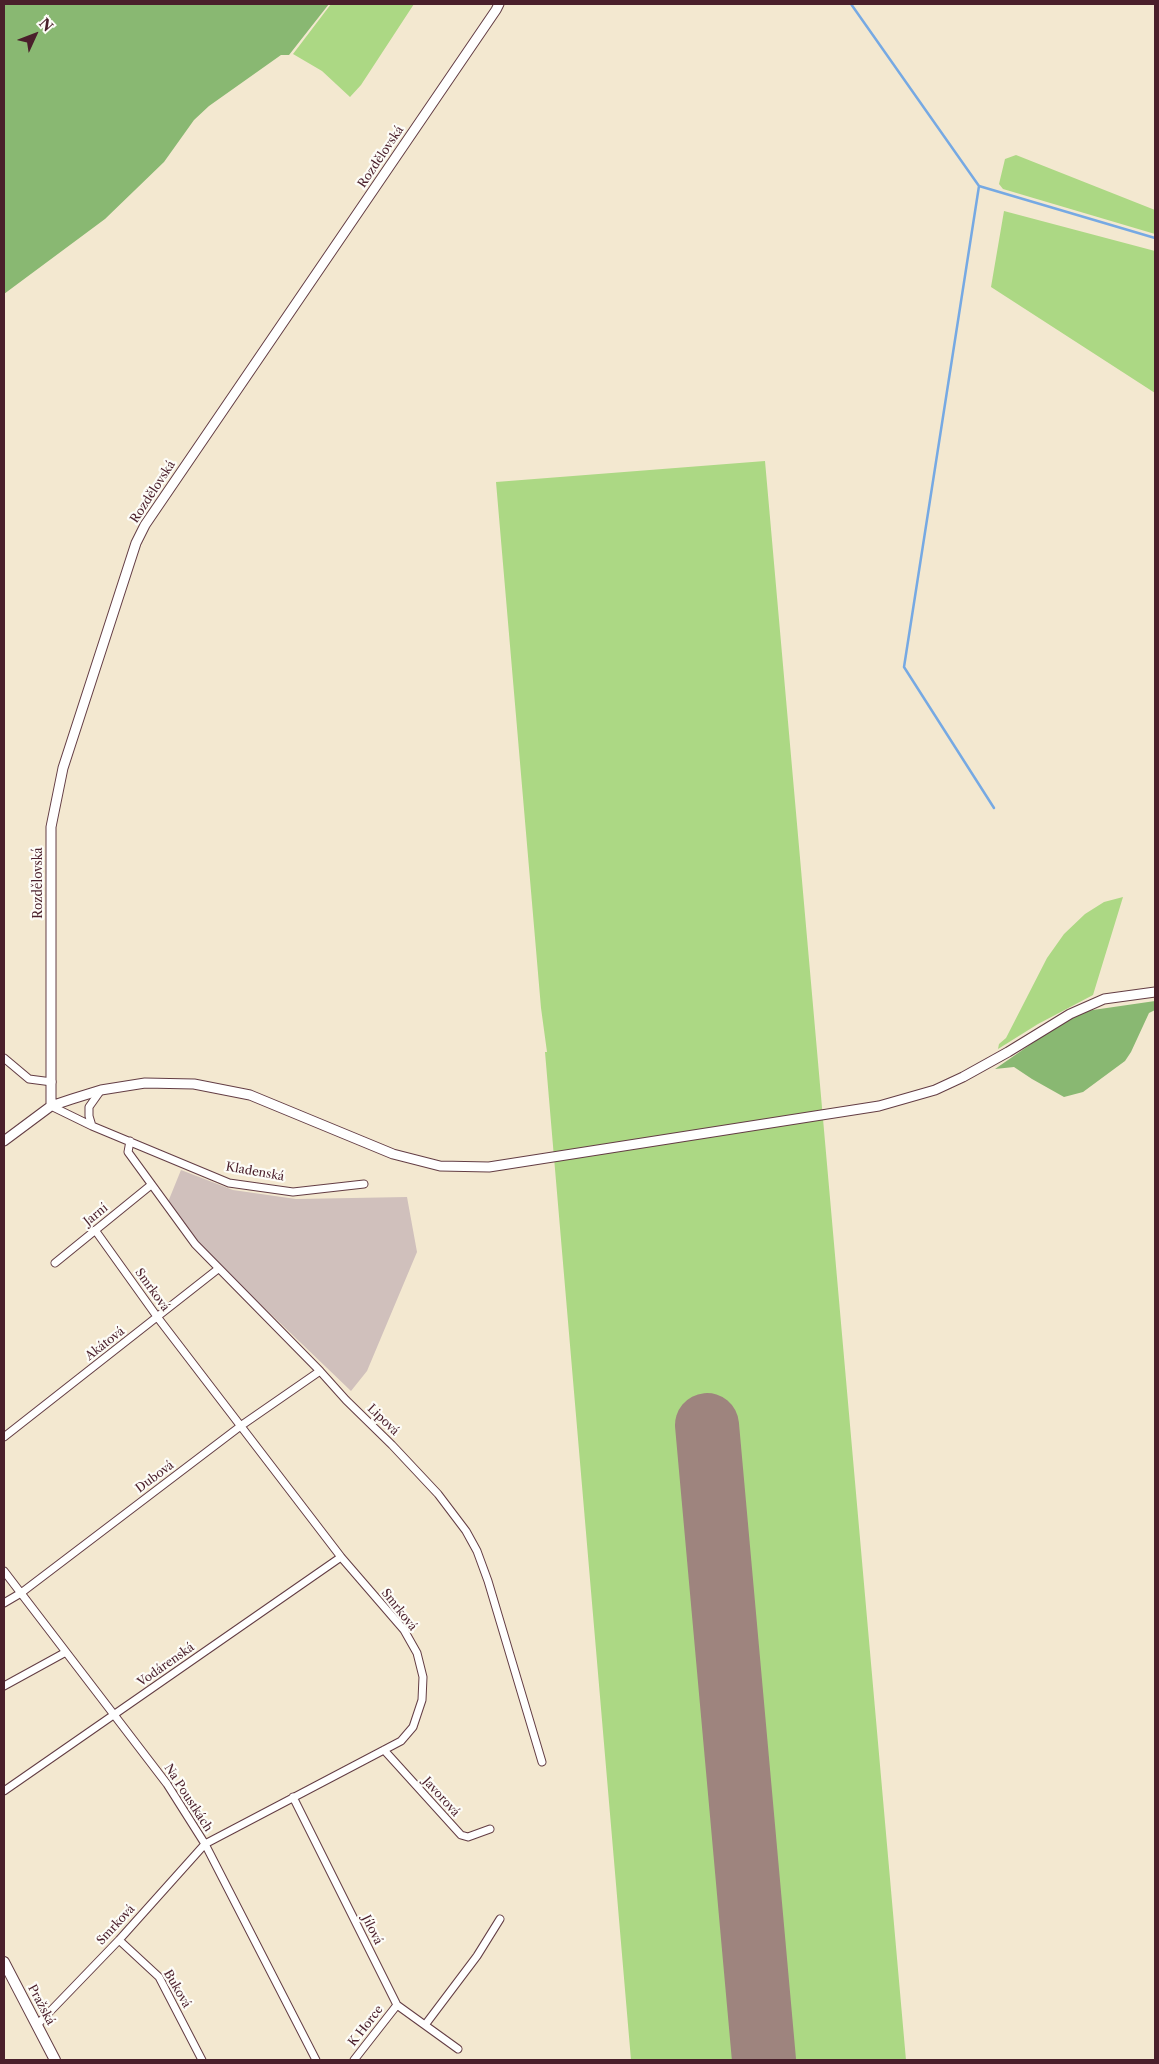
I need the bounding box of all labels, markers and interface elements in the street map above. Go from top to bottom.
north arrow [10,10,60,60]
text: N [35,14,57,35]
street label: Rozdělovská [355,123,407,191]
street label: Rozdělovská [128,458,178,526]
street label: Rozdělovská [32,847,46,919]
street label: Kladenská [225,1160,285,1184]
street label: Jarní [81,1201,111,1229]
street label: Smrková [132,1266,172,1314]
street label: Akátová [83,1324,127,1364]
street label: Lipová [364,1401,402,1439]
street label: Dubová [133,1458,177,1496]
street label: Smrková [378,1586,420,1634]
street label: Vodárenská [135,1640,197,1690]
street label: Na Poustkách [161,1761,215,1835]
street label: Javorová [420,1774,462,1820]
street label: Smrková [94,1902,138,1948]
street label: Jílová [359,1913,385,1947]
street label: Buková [160,1967,194,2011]
street label: Pražská [24,1982,58,2028]
street label: K Horce [346,2003,386,2049]

